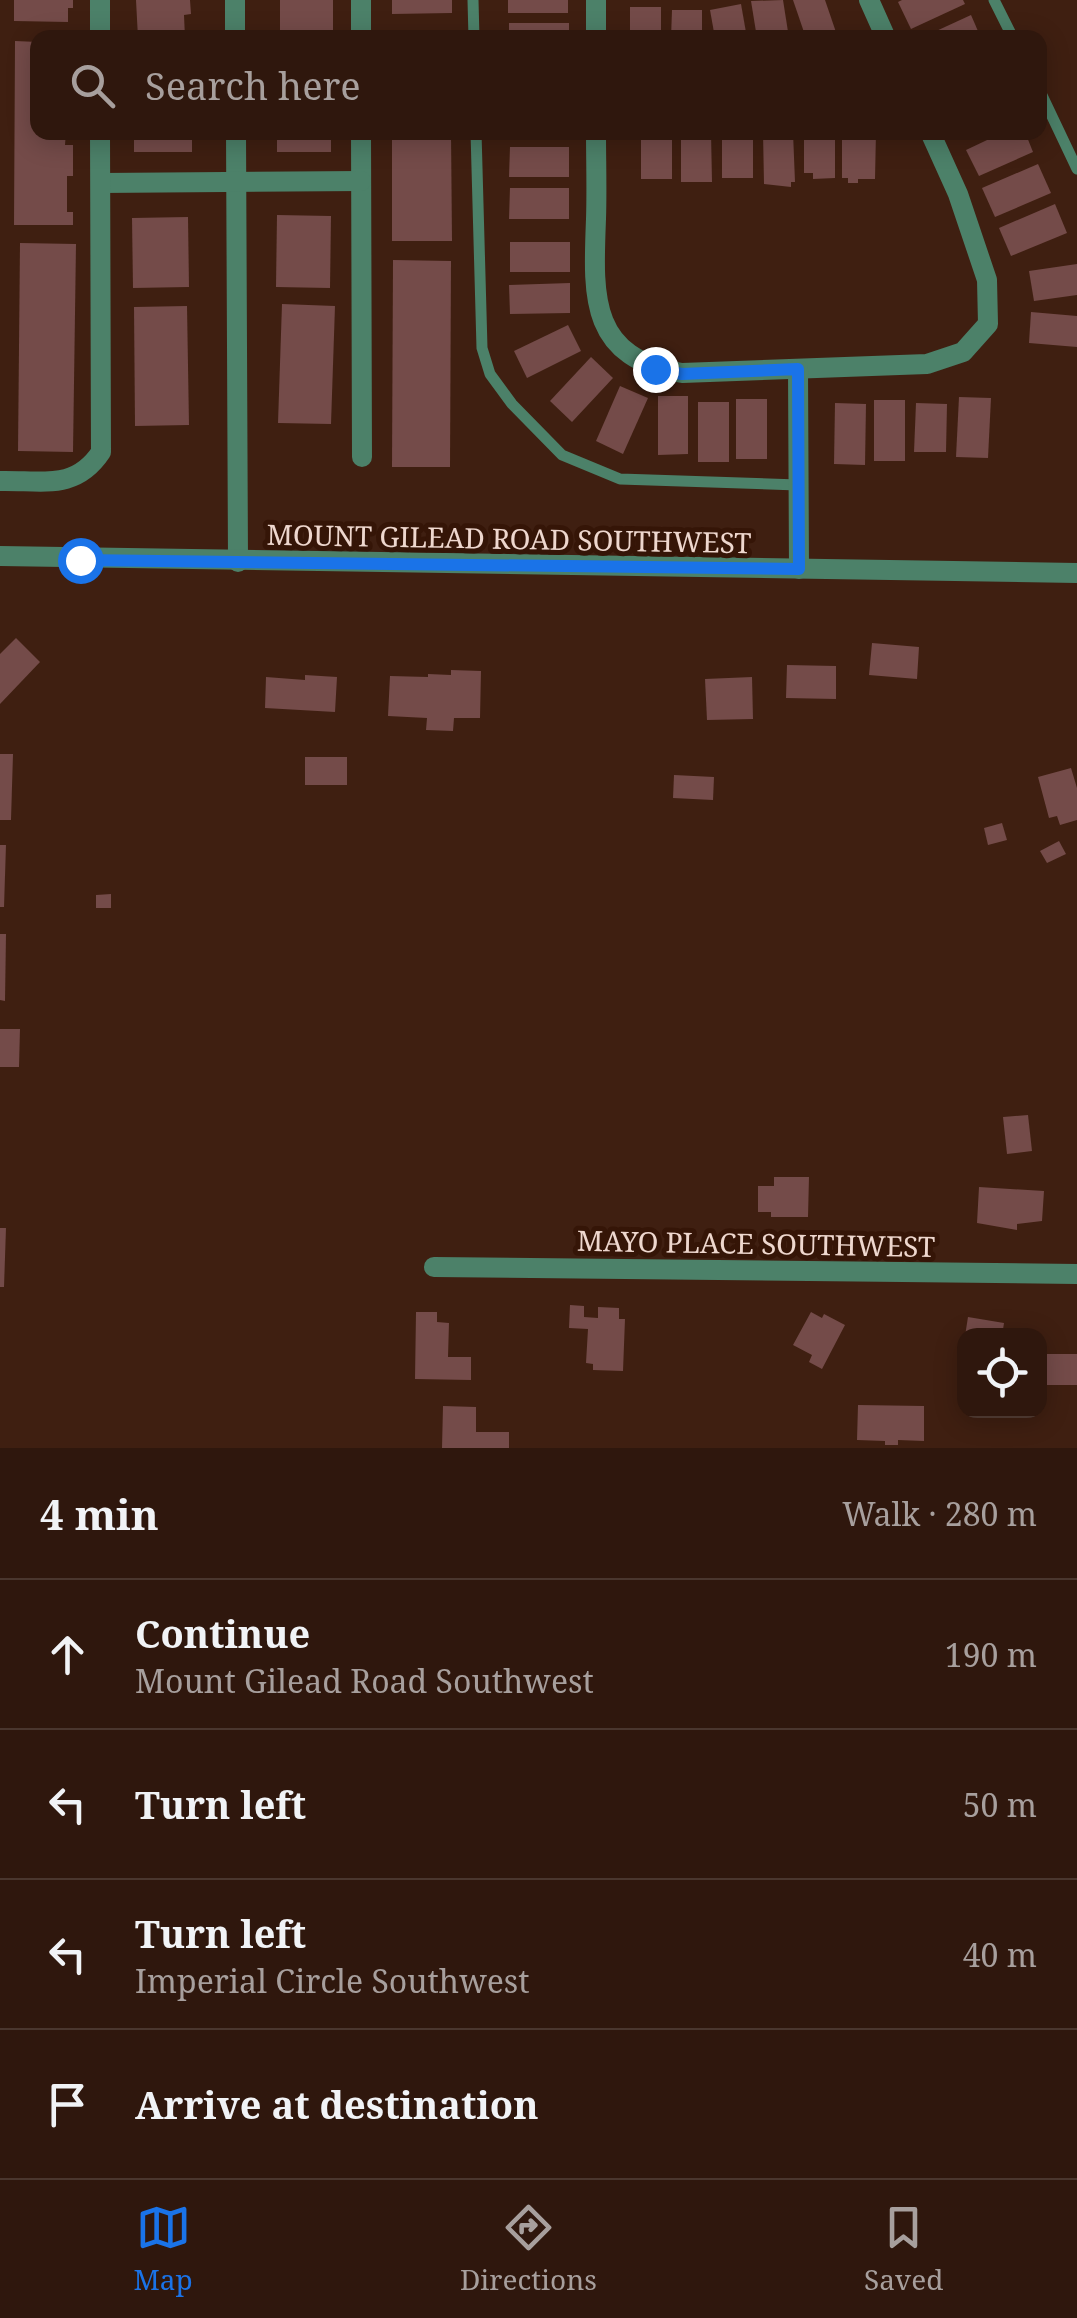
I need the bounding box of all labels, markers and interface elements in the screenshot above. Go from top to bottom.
search box [30,30,1047,140]
icon: search [65,58,120,113]
text: Search here [145,59,361,111]
route end [633,347,679,393]
street label: MOUNT GILEAD ROAD SOUTHWEST [266,515,752,561]
route start [58,538,104,584]
street label: MAYO PLACE SOUTHWEST [577,1221,935,1265]
map controls [957,1328,1047,1418]
button: locate [957,1328,1047,1418]
text: 4 min [40,1485,159,1542]
text: Walk · 280 m [842,1492,1037,1535]
text: Continue [135,1607,310,1659]
icon: ahead [40,1627,95,1682]
text: 190 m [945,1633,1037,1676]
text: Mount Gilead Road Southwest [135,1659,594,1702]
icon: left [40,1777,95,1832]
text: Turn left [135,1778,306,1830]
text: 50 m [963,1783,1037,1826]
text: Turn left [135,1907,306,1959]
icon: left [40,1927,95,1982]
text: 40 m [963,1933,1037,1976]
text: Imperial Circle Southwest [135,1959,530,2002]
icon: arrive [40,2077,95,2132]
text: Arrive at destination [135,2078,539,2130]
tab: Map [134,2200,193,2298]
tab: Directions [460,2200,597,2298]
tab: Saved [864,2200,943,2298]

